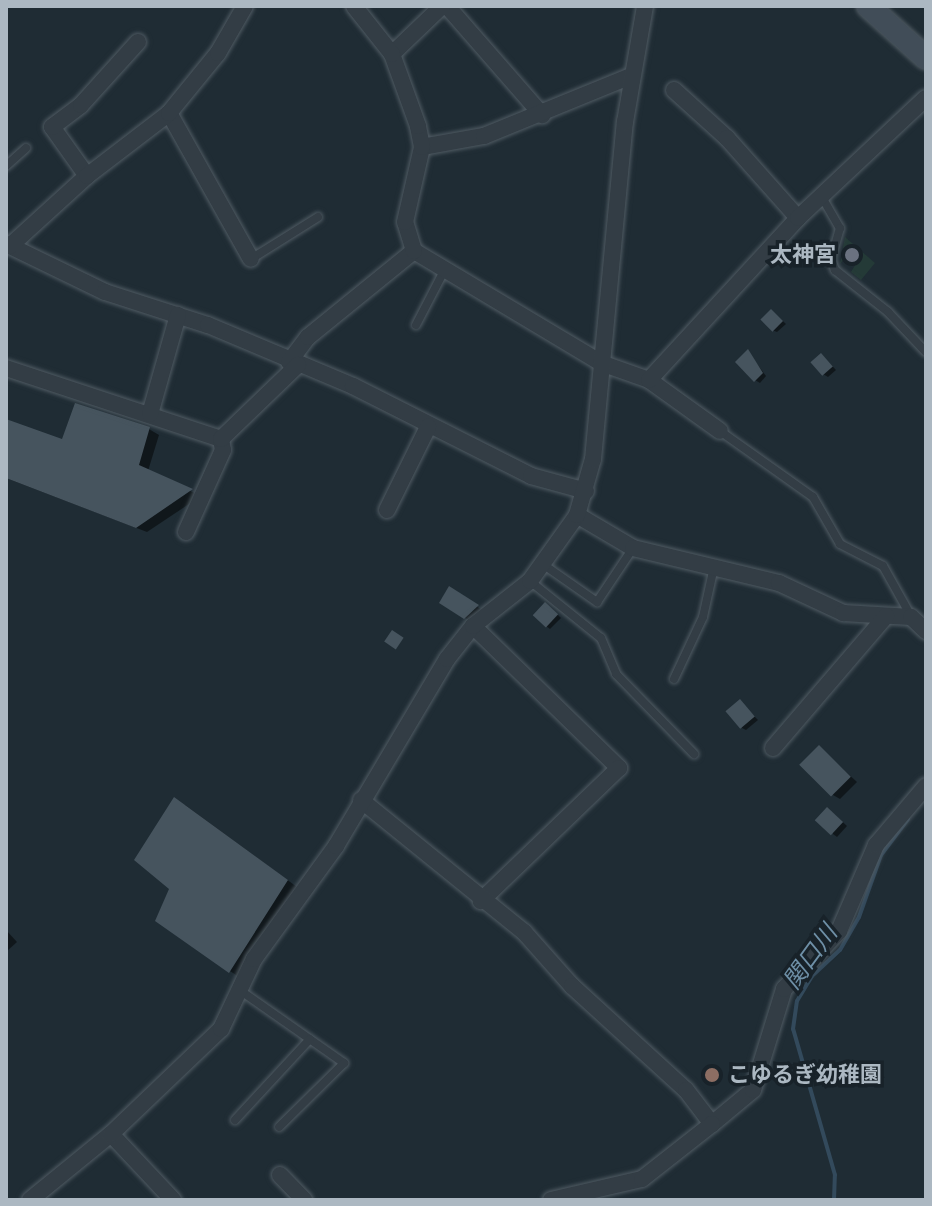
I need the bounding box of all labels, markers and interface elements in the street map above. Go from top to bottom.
place label: 太神宮 [770,242,836,268]
marker: 太神宮 [843,246,861,264]
water label: 関口川 [777,919,843,995]
place label: こゆるぎ幼稚園 [728,1062,882,1088]
marker: こゆるぎ幼稚園 [703,1066,721,1084]

